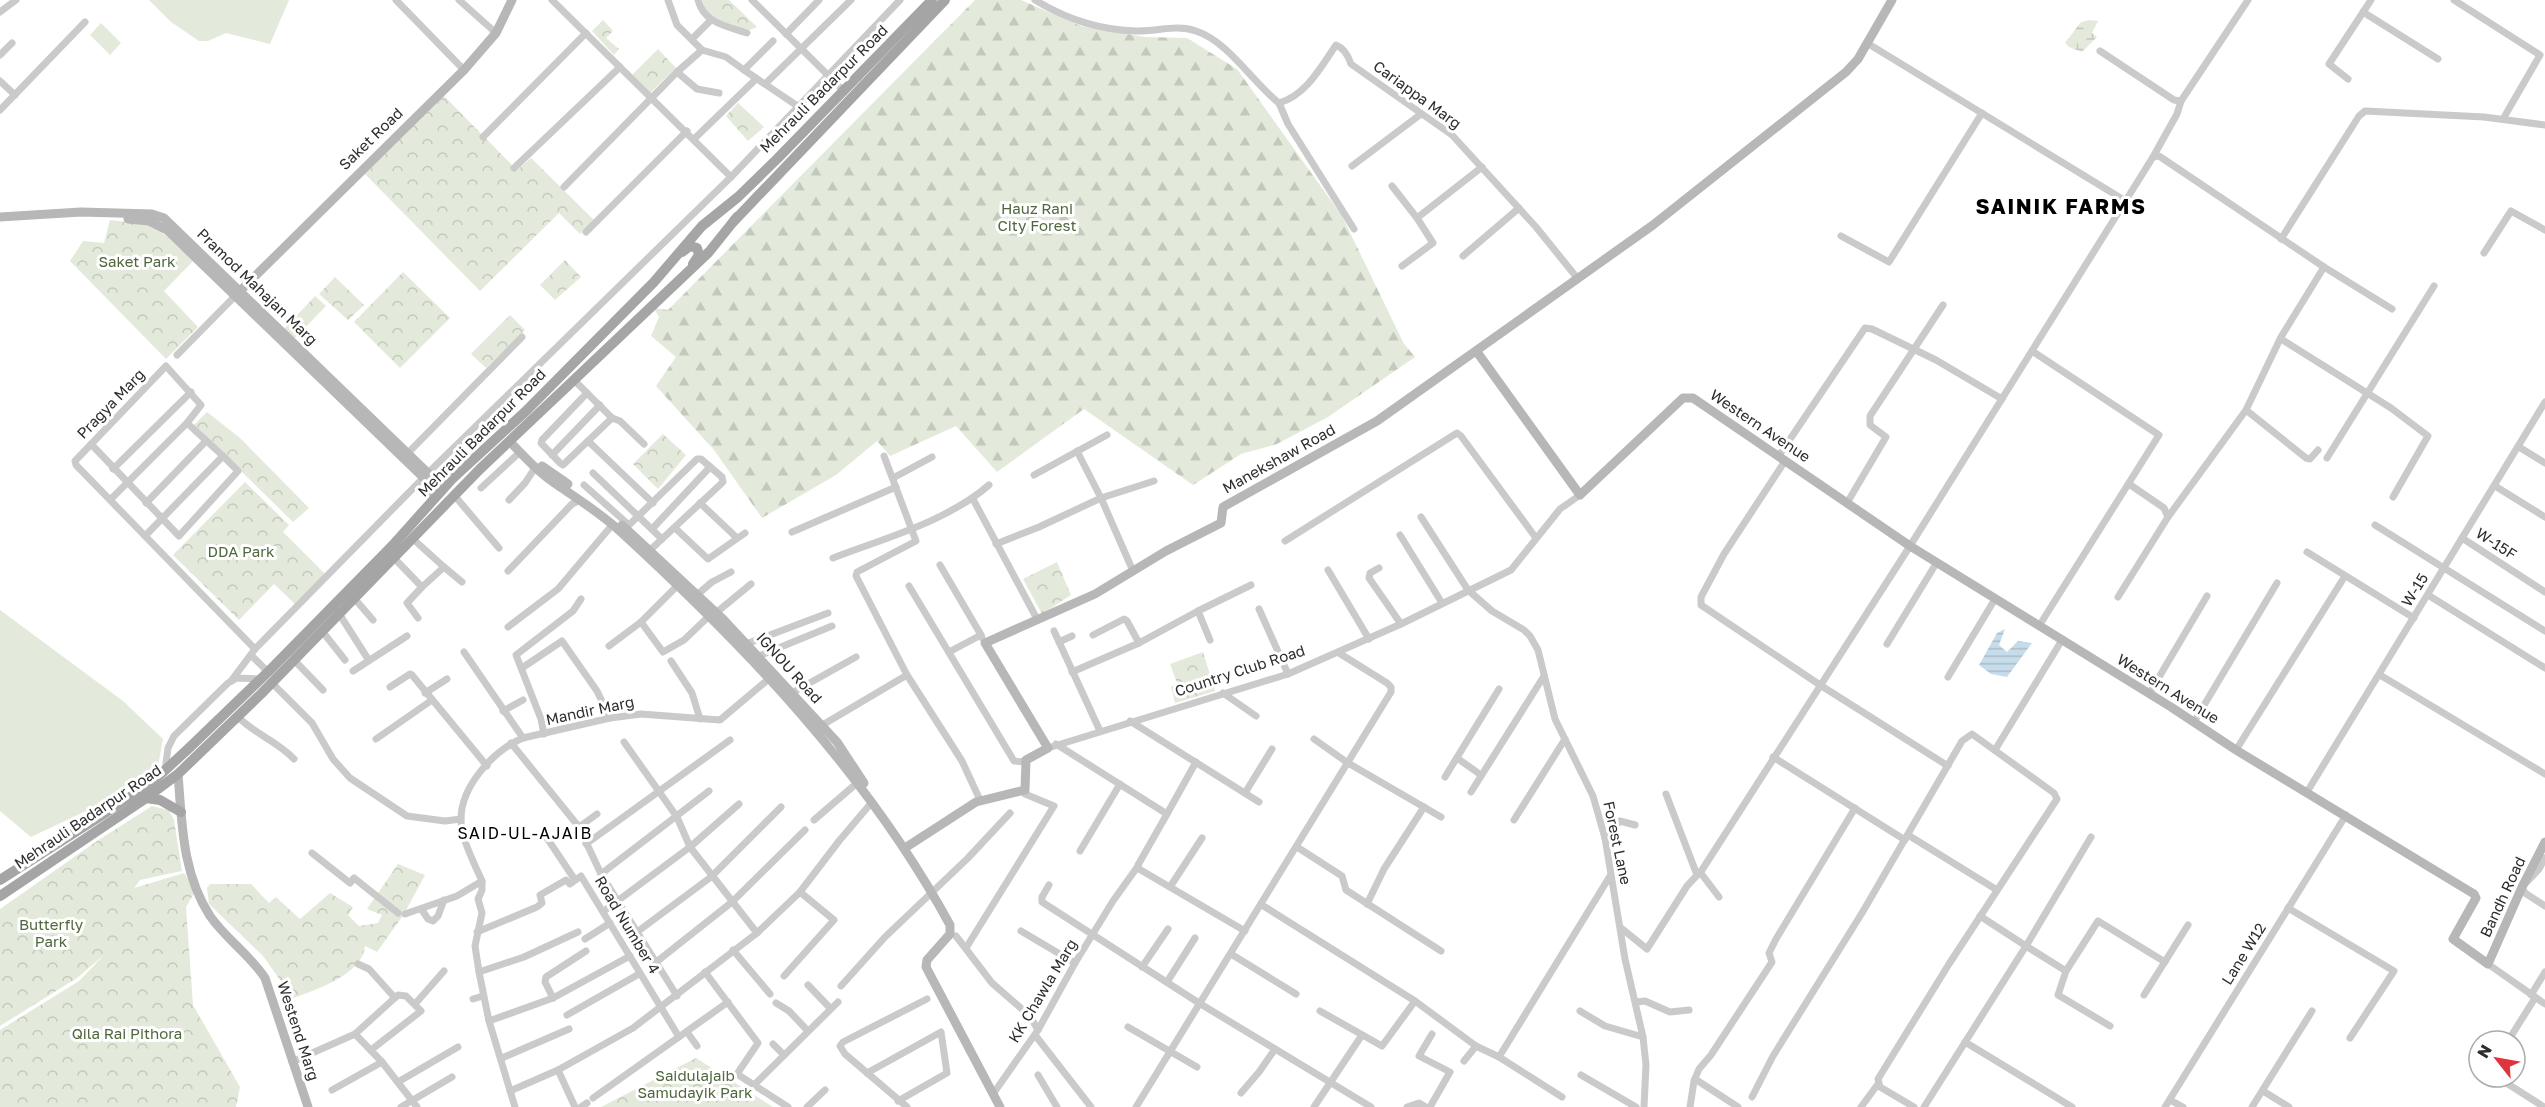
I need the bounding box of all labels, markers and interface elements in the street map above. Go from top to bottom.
street label: Mehrauli Badarpur Road [756,21,891,156]
street label: Cariappa Marg [1370,56,1465,132]
street label: Saket Road [335,104,406,173]
district label: SAINIK FARMS [1975,193,2147,219]
park label: Hauz Rani City Forest [998,199,1076,234]
street label: Pramod Mahajan Marg [194,224,322,348]
park label: Saket Park [98,252,176,270]
street label: Pragya Marg [73,365,148,442]
street label: Mehrauli Badarpur Road [414,365,549,500]
street label: Western Avenue [1707,385,1814,465]
street label: Manekshaw Road [1219,420,1338,497]
street label: W-15F [2473,523,2520,563]
park label: DDA Park [208,542,275,560]
street label: W-15 [2397,569,2431,610]
street label: IGNOU Road [753,628,826,707]
street label: Country Club Road [1172,641,1307,700]
street label: Western Avenue [2114,650,2223,727]
street label: Mandir Marg [544,692,636,728]
street label: Mehrauli Badarpur Road [11,760,164,872]
street label: Forest Lane [1600,799,1636,887]
district label: SAID-UL-AJAIB [457,823,593,843]
street label: Bandh Road [2476,853,2529,940]
street label: Road Number 4 [592,872,664,977]
park label: Butterfly Park [19,915,84,950]
street label: Lane W12 [2217,919,2269,988]
street label: KK Chawla Marg [1004,935,1080,1046]
street label: Westend Marg [274,979,324,1083]
park label: Qila Rai Pithora [72,1024,182,1042]
north arrow [2467,1029,2527,1089]
text: N [2472,1041,2496,1062]
park label: Saidulajaib Samudayik Park [638,1066,753,1101]

